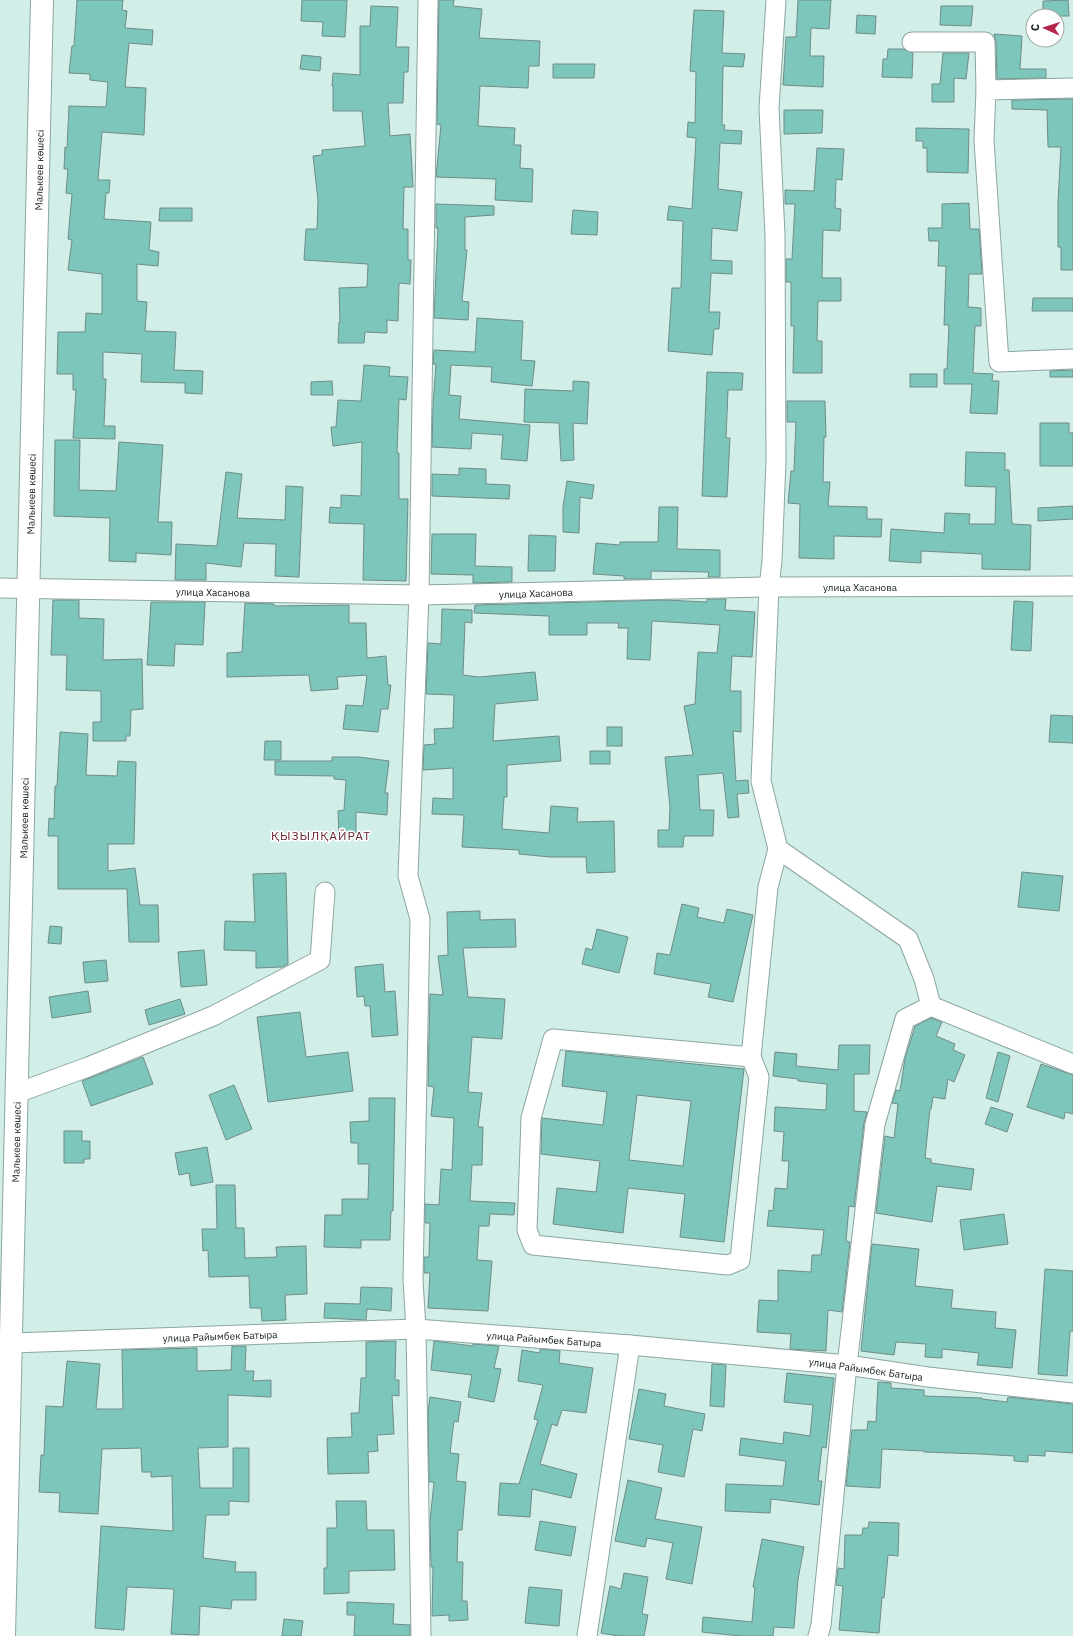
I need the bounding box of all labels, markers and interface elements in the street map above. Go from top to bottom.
north arrow [1025,8,1065,48]
text: С [1028,24,1042,31]
street label: Малькеев көшесі [32,130,47,210]
street label: Малькеев көшесі [24,454,39,534]
street label: улица Хасанова [823,581,898,594]
street label: улица Хасанова [176,585,251,600]
street label: улица Хасанова [499,586,574,601]
street label: Малькеев көшесі [17,778,32,858]
district label: ҚЫЗЫЛҚАЙРАТ [271,828,371,843]
street label: Малькеев көшесі [9,1102,24,1182]
street label: улица Райымбек Батыра [162,1328,278,1345]
street label: улица Райымбек Батыра [486,1329,602,1350]
street label: улица Райымбек Батыра [808,1355,924,1384]

